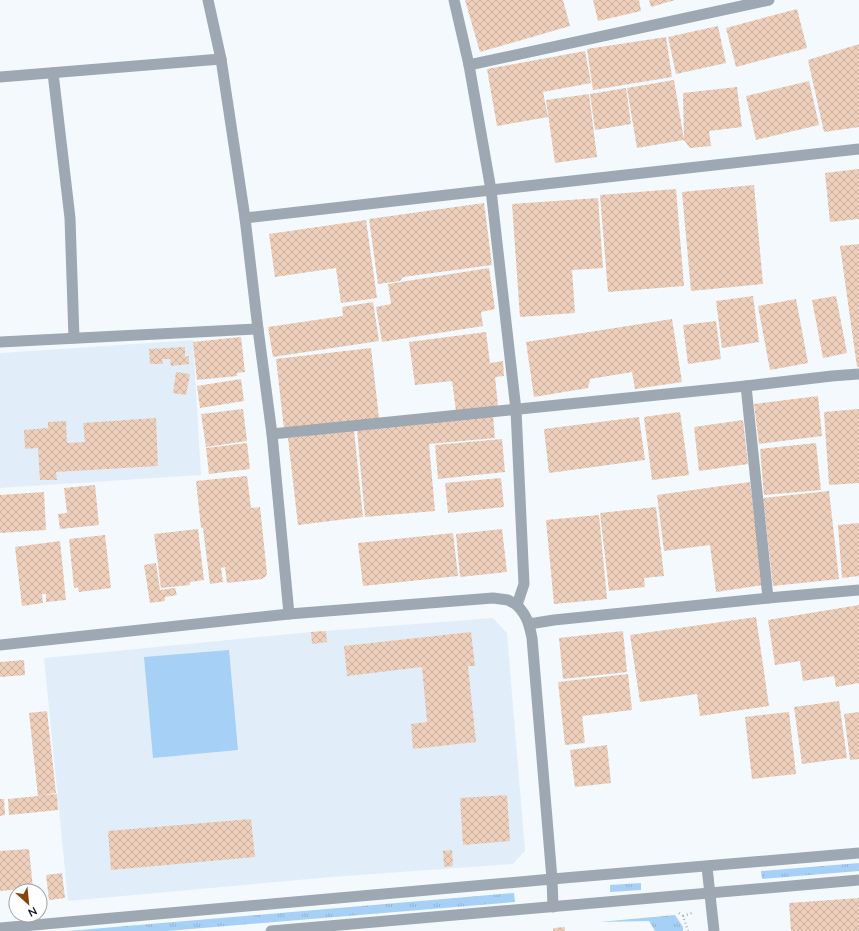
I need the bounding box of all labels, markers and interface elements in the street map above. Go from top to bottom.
north arrow [8,883,48,923]
text: N [26,904,39,920]

